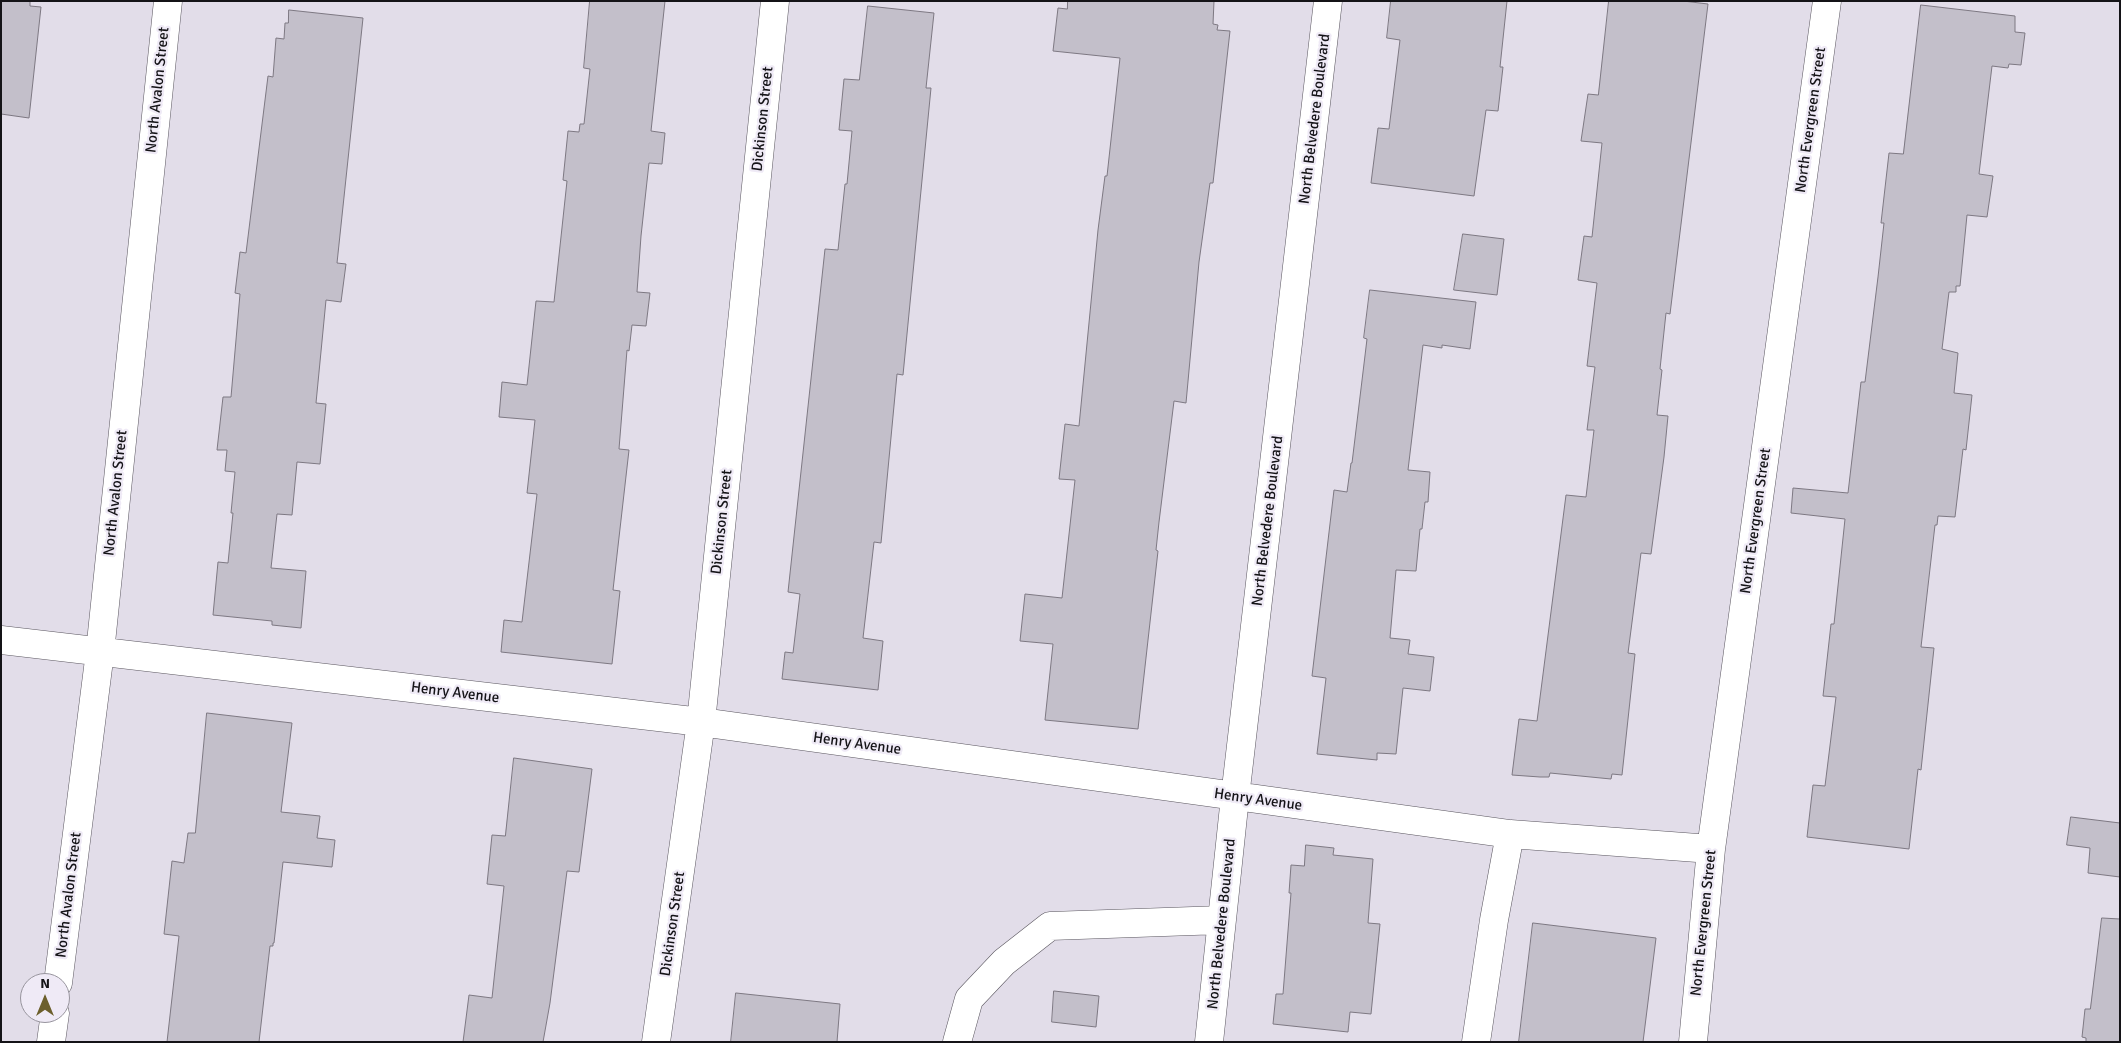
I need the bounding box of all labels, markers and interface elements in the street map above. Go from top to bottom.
street label: North Avalon Street [142,26,174,154]
street label: North Belvedere Boulevard [1296,33,1334,205]
street label: North Evergreen Street [1792,46,1830,194]
street label: Dickinson Street [749,66,777,172]
street label: North Avalon Street [100,429,132,557]
street label: North Belvedere Boulevard [1249,435,1287,607]
street label: North Evergreen Street [1737,447,1775,595]
street label: Dickinson Street [708,469,736,575]
street label: Henry Avenue [410,679,500,707]
street label: Henry Avenue [812,729,902,759]
street label: Henry Avenue [1213,785,1303,815]
street label: North Avalon Street [52,831,86,959]
street label: North Belvedere Boulevard [1204,838,1240,1010]
street label: North Evergreen Street [1687,849,1721,997]
street label: Dickinson Street [657,871,689,977]
north arrow [20,973,70,1023]
text: N [40,975,50,992]

